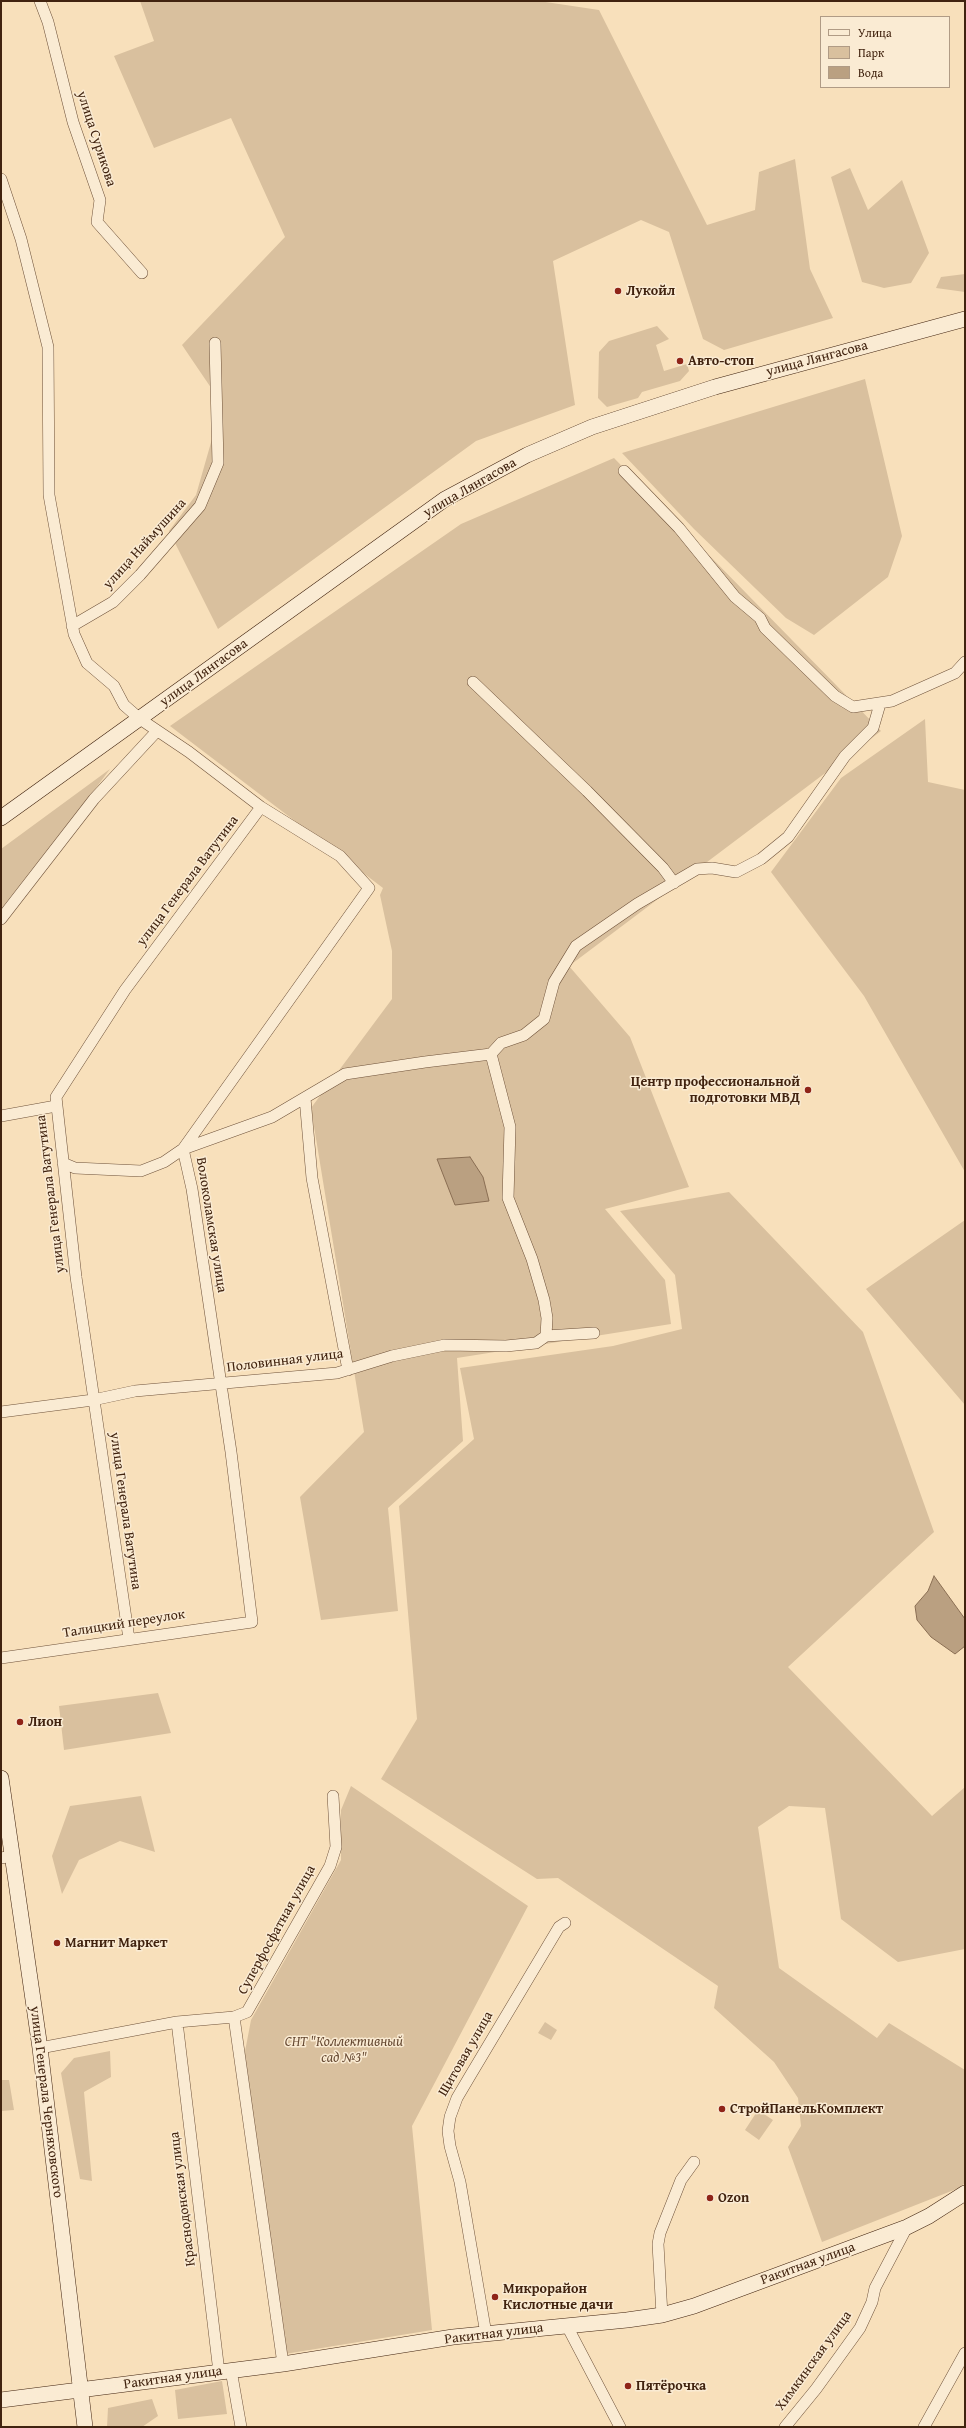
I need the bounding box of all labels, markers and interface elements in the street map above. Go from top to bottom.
legend [820,16,950,88]
text: Улица [858,24,892,41]
text: Парк [858,44,884,61]
text: Вода [858,64,883,81]
street label: улица Сурикова [73,89,119,189]
place label: Лукойл [626,283,675,299]
marker: Лукойл [613,286,623,296]
street label: улица Лянгасова [764,337,870,381]
place label: Авто-стоп [688,353,754,369]
marker: Авто-стоп [675,356,685,366]
street label: улица Лянгасова [421,455,519,521]
street label: улица Наймушина [100,495,190,593]
street label: улица Лянгасова [157,636,251,710]
street label: улица Генерала Ватутина [133,812,243,950]
place label: Центр профессиональной подготовки МВД [631,1074,800,1106]
marker: Центр профессиональной подготовки МВД [803,1085,813,1095]
street label: улица Генерала Ватутина [33,1114,69,1274]
street label: Волоколамская улица [192,1156,230,1294]
street label: Половинная улица [226,1346,344,1376]
street label: улица Генерала Ватутина [106,1431,144,1591]
street label: Талицкий переулок [62,1606,186,1642]
place label: Лион [28,1714,62,1730]
marker: Лион [15,1717,25,1727]
street label: Суперфосфатная улица [234,1862,320,1998]
place label: Магнит Маркет [65,1935,167,1951]
marker: Магнит Маркет [52,1938,62,1948]
street label: улица Генерала Черняховского [26,2005,66,2199]
street label: Щитовая улица [435,2008,497,2100]
park label: СНТ "Коллективный сад №3" [285,2034,403,2066]
place label: СтройПанельКомплект [730,2101,883,2117]
marker: СтройПанельКомплект [717,2104,727,2114]
street label: Краснодонская улица [166,2131,200,2267]
place label: Ozon [718,2190,749,2206]
marker: Ozon [705,2193,715,2203]
street label: Ракитная улица [758,2239,858,2289]
place label: Микрорайон Кислотные дачи [503,2281,613,2314]
marker: Микрорайон Кислотные дачи [490,2292,500,2302]
street label: Химкинская улица [772,2308,856,2414]
street label: Ракитная улица [444,2320,544,2348]
street label: Ракитная улица [123,2363,223,2393]
place label: Пятёрочка [636,2378,706,2394]
marker: Пятёрочка [623,2381,633,2391]

